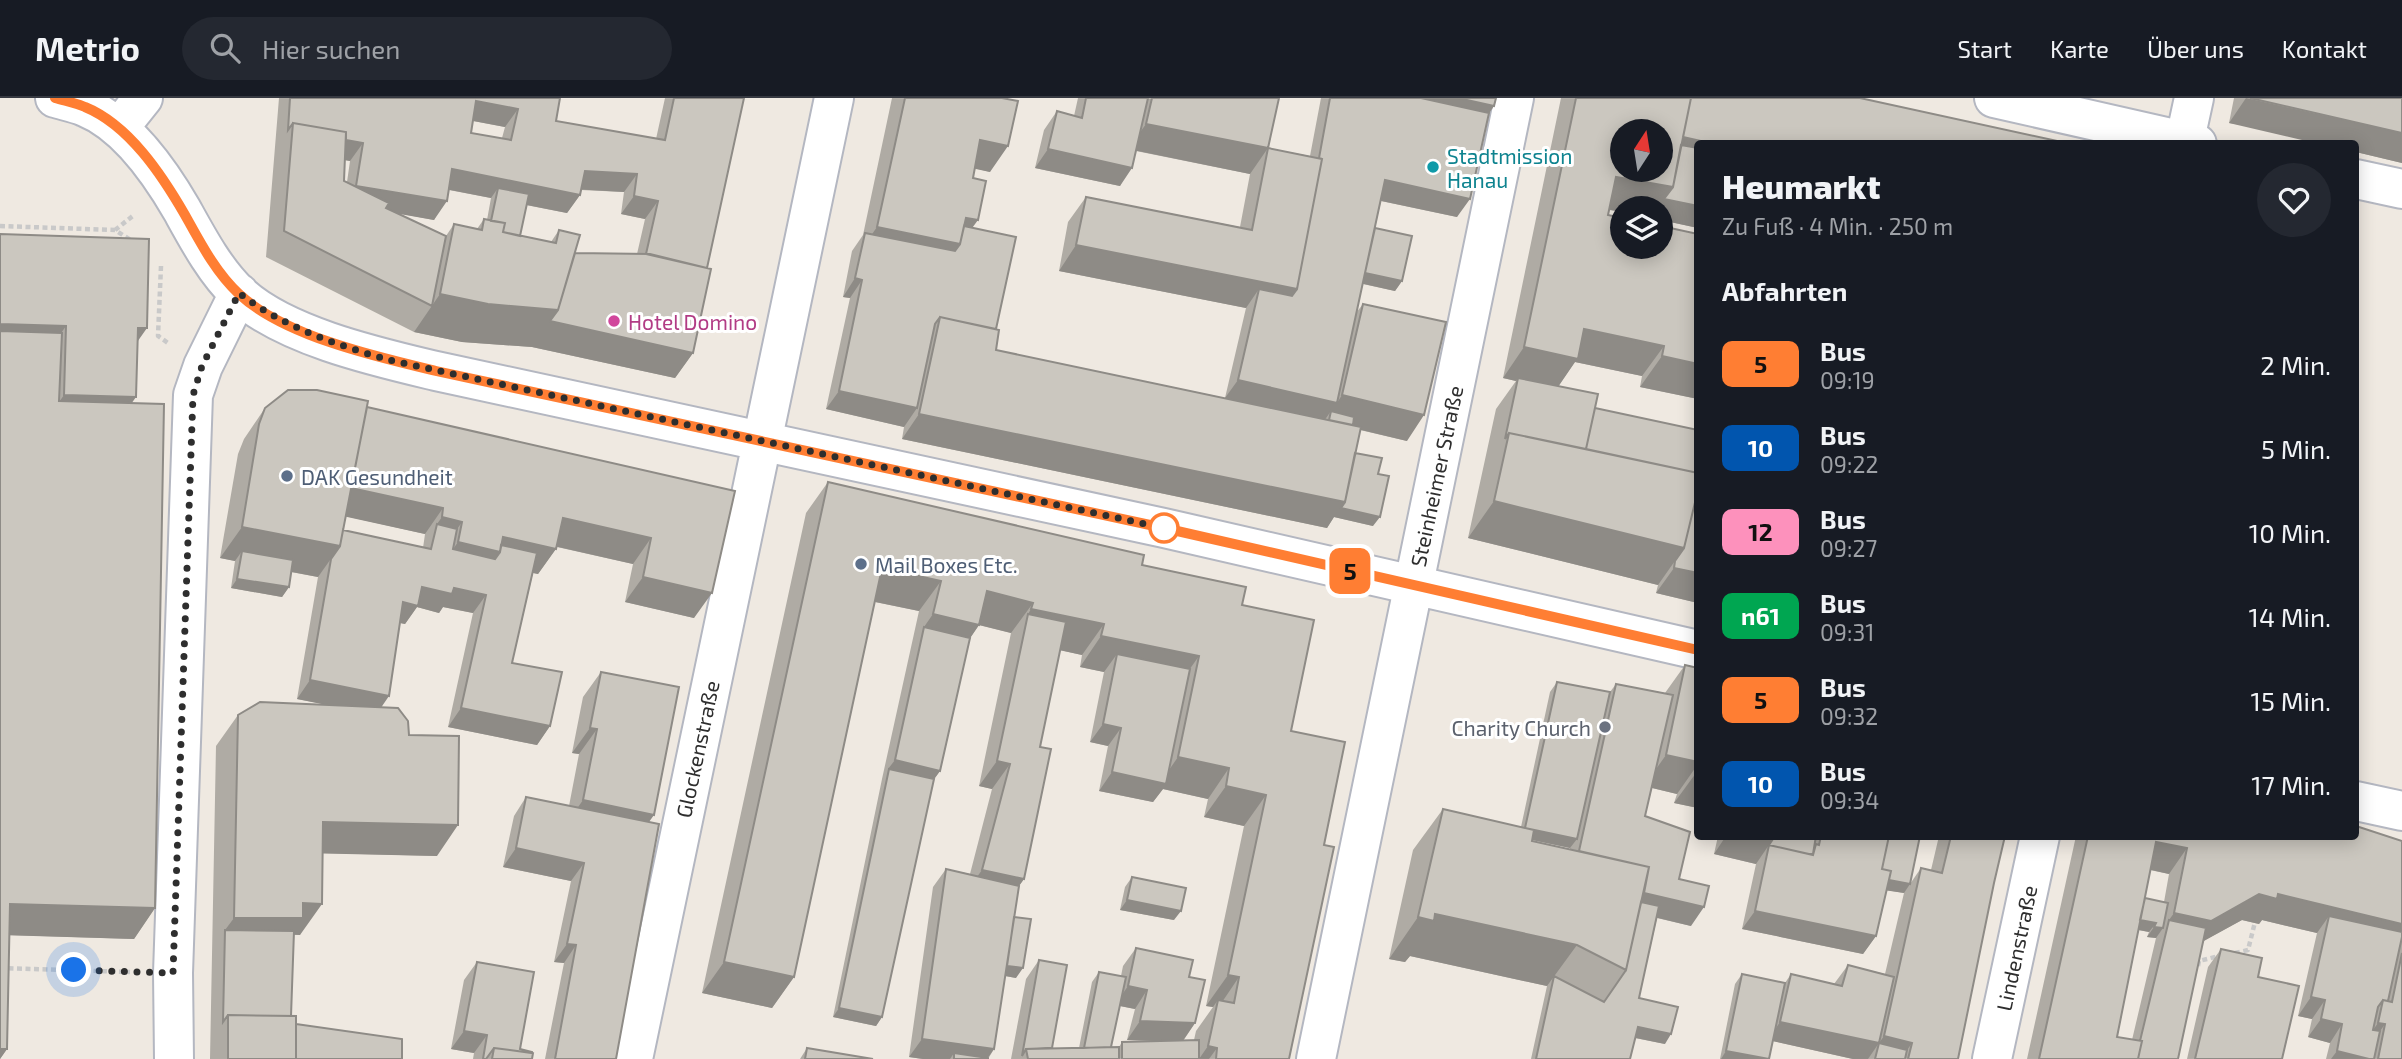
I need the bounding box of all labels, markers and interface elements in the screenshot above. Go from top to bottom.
search box [182,17,672,80]
text: Metrio [35,28,140,68]
icon: search [206,29,244,67]
text: Hier suchen [262,33,400,64]
text: Start [1958,34,2012,63]
text: Karte [2050,34,2109,63]
text: Über uns [2147,34,2244,63]
text: Kontakt [2282,34,2367,63]
north arrow [1610,119,1673,182]
map controls [1610,119,1673,259]
place label: Stadtmission Hanau [1447,143,1573,192]
marker: Stadtmission Hanau [1425,159,1441,175]
button: heart [2257,163,2331,237]
text: Heumarkt [1722,166,1880,206]
button: layers [1610,196,1673,259]
text: Zu Fuß · 4 Min. · 250 m [1722,212,1953,240]
text: Abfahrten [1722,275,1847,306]
place label: Hotel Domino [628,309,757,334]
marker: Hotel Domino [606,313,622,329]
text: Bus [1820,335,1866,366]
text: 5 [1754,349,1767,378]
text: 2 Min. [2260,349,2331,380]
text: 09:19 [1820,366,1875,394]
street label: Steinheimer Straße [1405,383,1467,569]
text: Bus [1820,419,1866,450]
text: 10 [1748,433,1773,462]
text: 5 Min. [2261,433,2331,464]
text: 09:22 [1820,450,1878,478]
place label: DAK Gesundheit [301,464,453,489]
marker: DAK Gesundheit [279,468,295,484]
text: Bus [1820,503,1866,534]
unlabelled marker [1149,513,1179,543]
text: 12 [1748,517,1773,546]
text: 10 Min. [2249,517,2331,548]
text: 09:27 [1820,534,1877,562]
line badge: 5 [1327,548,1373,594]
place label: Mail Boxes Etc. [875,552,1018,577]
marker: Mail Boxes Etc. [853,556,869,572]
text: 5 [1343,556,1357,585]
text: Bus [1820,587,1866,618]
text: n61 [1741,601,1780,630]
text: 14 Min. [2249,601,2331,632]
text: 09:31 [1820,618,1874,646]
text: Bus [1820,671,1866,702]
street label: Glockenstraße [670,678,724,820]
text: 5 [1754,685,1767,714]
text: 15 Min. [2251,685,2331,716]
text: 09:32 [1820,702,1878,730]
place label: Charity Church [1452,715,1591,740]
marker: Charity Church [1597,719,1613,735]
text: Bus [1820,755,1866,786]
text: 10 [1748,769,1773,798]
text: 17 Min. [2251,769,2331,800]
text: 09:34 [1820,786,1879,814]
street label: Lindenstraße [1990,883,2042,1013]
your location [56,952,91,987]

